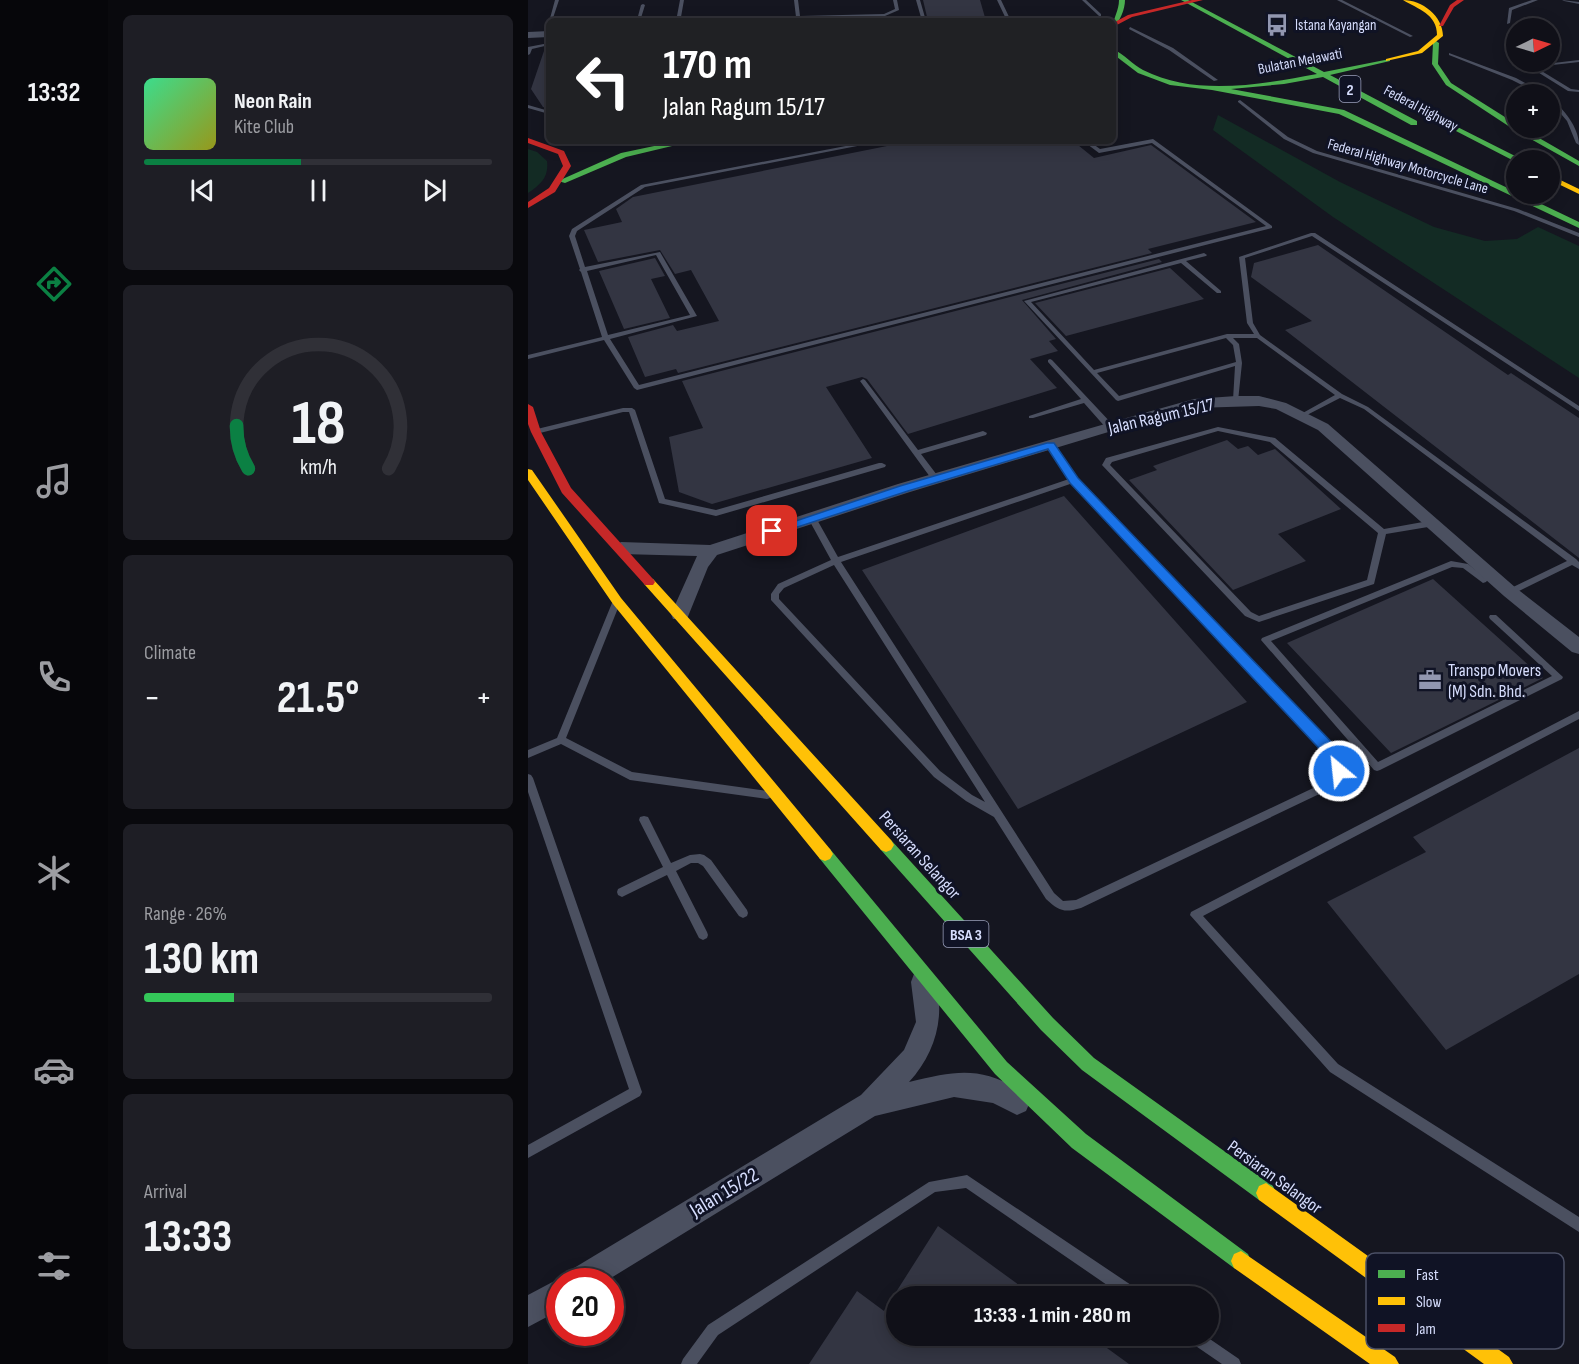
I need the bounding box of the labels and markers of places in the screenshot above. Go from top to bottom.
bus stop icon: Istana Kayangan [1264,12,1290,38]
place label: Istana Kayangan [1295,16,1376,35]
pin [746,505,797,556]
place label: Transpo Movers (M) Sdn. Bhd. [1448,660,1541,702]
office icon: Transpo Movers (M) Sdn. Bhd. [1417,667,1443,693]

